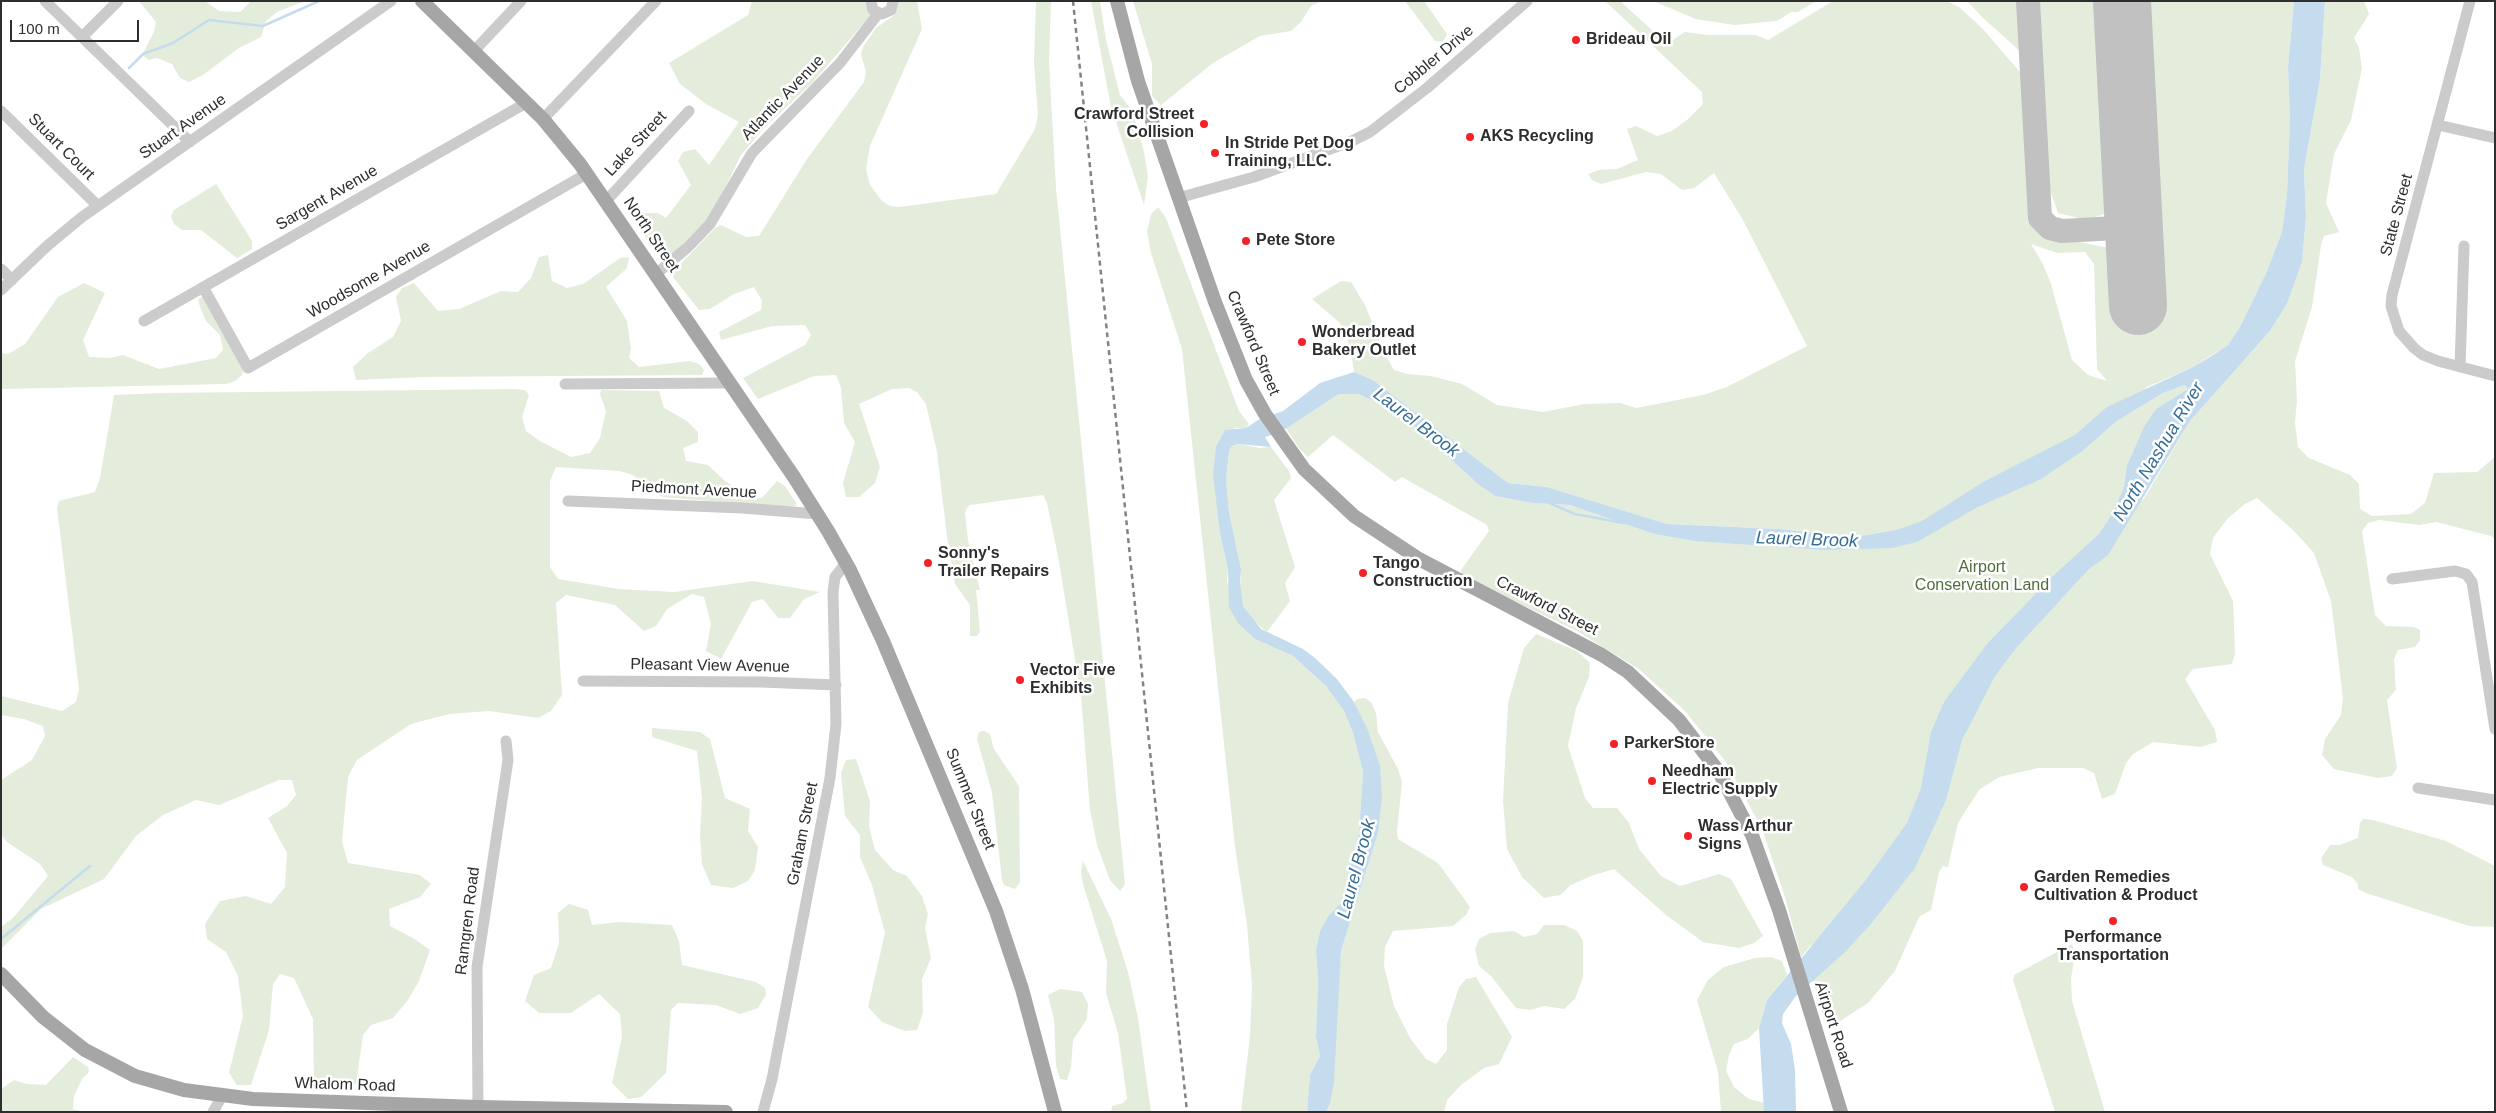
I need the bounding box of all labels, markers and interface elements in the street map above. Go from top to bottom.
scale bar [12,10,141,42]
text: 100 m [18,20,60,37]
street label: Cobbler Drive [1390,21,1478,99]
place label: Brideau Oil [1586,30,1671,50]
marker: Brideau Oil [1570,34,1582,46]
street label: Atlantic Avenue [738,51,828,145]
street label: Stuart Avenue [136,90,230,164]
place label: Crawford Street Collision [1074,105,1194,143]
street label: Lake Street [601,108,671,180]
street label: Stuart Court [24,110,98,184]
marker: Crawford Street Collision [1198,118,1210,130]
place label: AKS Recycling [1480,127,1594,147]
marker: AKS Recycling [1464,131,1476,143]
place label: In Stride Pet Dog Training, LLC. [1225,134,1354,172]
marker: In Stride Pet Dog Training, LLC. [1209,147,1221,159]
street label: Sargent Avenue [273,161,381,235]
street label: State Street [2377,172,2417,258]
street label: North Street [619,194,683,276]
place label: Pete Store [1256,231,1335,251]
marker: Pete Store [1240,235,1252,247]
street label: Woodsome Avenue [304,237,434,323]
street label: Crawford Street [1222,288,1284,398]
place label: Wonderbread Bakery Outlet [1312,323,1416,361]
marker: Wonderbread Bakery Outlet [1296,336,1308,348]
water label: North Nashua River [2109,379,2209,525]
water label: Laurel Brook [1369,384,1463,462]
street label: Piedmont Avenue [631,477,757,503]
water label: Laurel Brook [1756,527,1858,553]
place label: Sonny's Trailer Repairs [938,544,1049,582]
place label: Tango Construction [1373,554,1473,592]
marker: Sonny's Trailer Repairs [922,557,934,569]
park label: Airport Conservation Land [1915,558,2049,596]
marker: Tango Construction [1357,567,1369,579]
street label: Crawford Street [1493,572,1601,640]
street label: Pleasant View Avenue [630,655,790,677]
place label: Vector Five Exhibits [1030,661,1115,699]
marker: Vector Five Exhibits [1014,674,1026,686]
place label: ParkerStore [1624,734,1715,754]
marker: ParkerStore [1608,738,1620,750]
street label: Summer Street [941,746,999,852]
place label: Needham Electric Supply [1662,762,1778,800]
marker: Needham Electric Supply [1646,775,1658,787]
street label: Graham Street [784,781,822,887]
water label: Laurel Brook [1333,817,1381,921]
place label: Wass Arthur Signs [1698,817,1793,855]
marker: Wass Arthur Signs [1682,830,1694,842]
street label: Ramgren Road [452,866,484,976]
place label: Garden Remedies Cultivation & Product [2034,868,2198,906]
marker: Garden Remedies Cultivation & Product [2018,881,2030,893]
marker: Performance Transportation [2107,915,2119,927]
place label: Performance Transportation [2057,928,2169,966]
street label: Airport Road [1810,979,1856,1071]
street label: Whalom Road [294,1074,396,1096]

